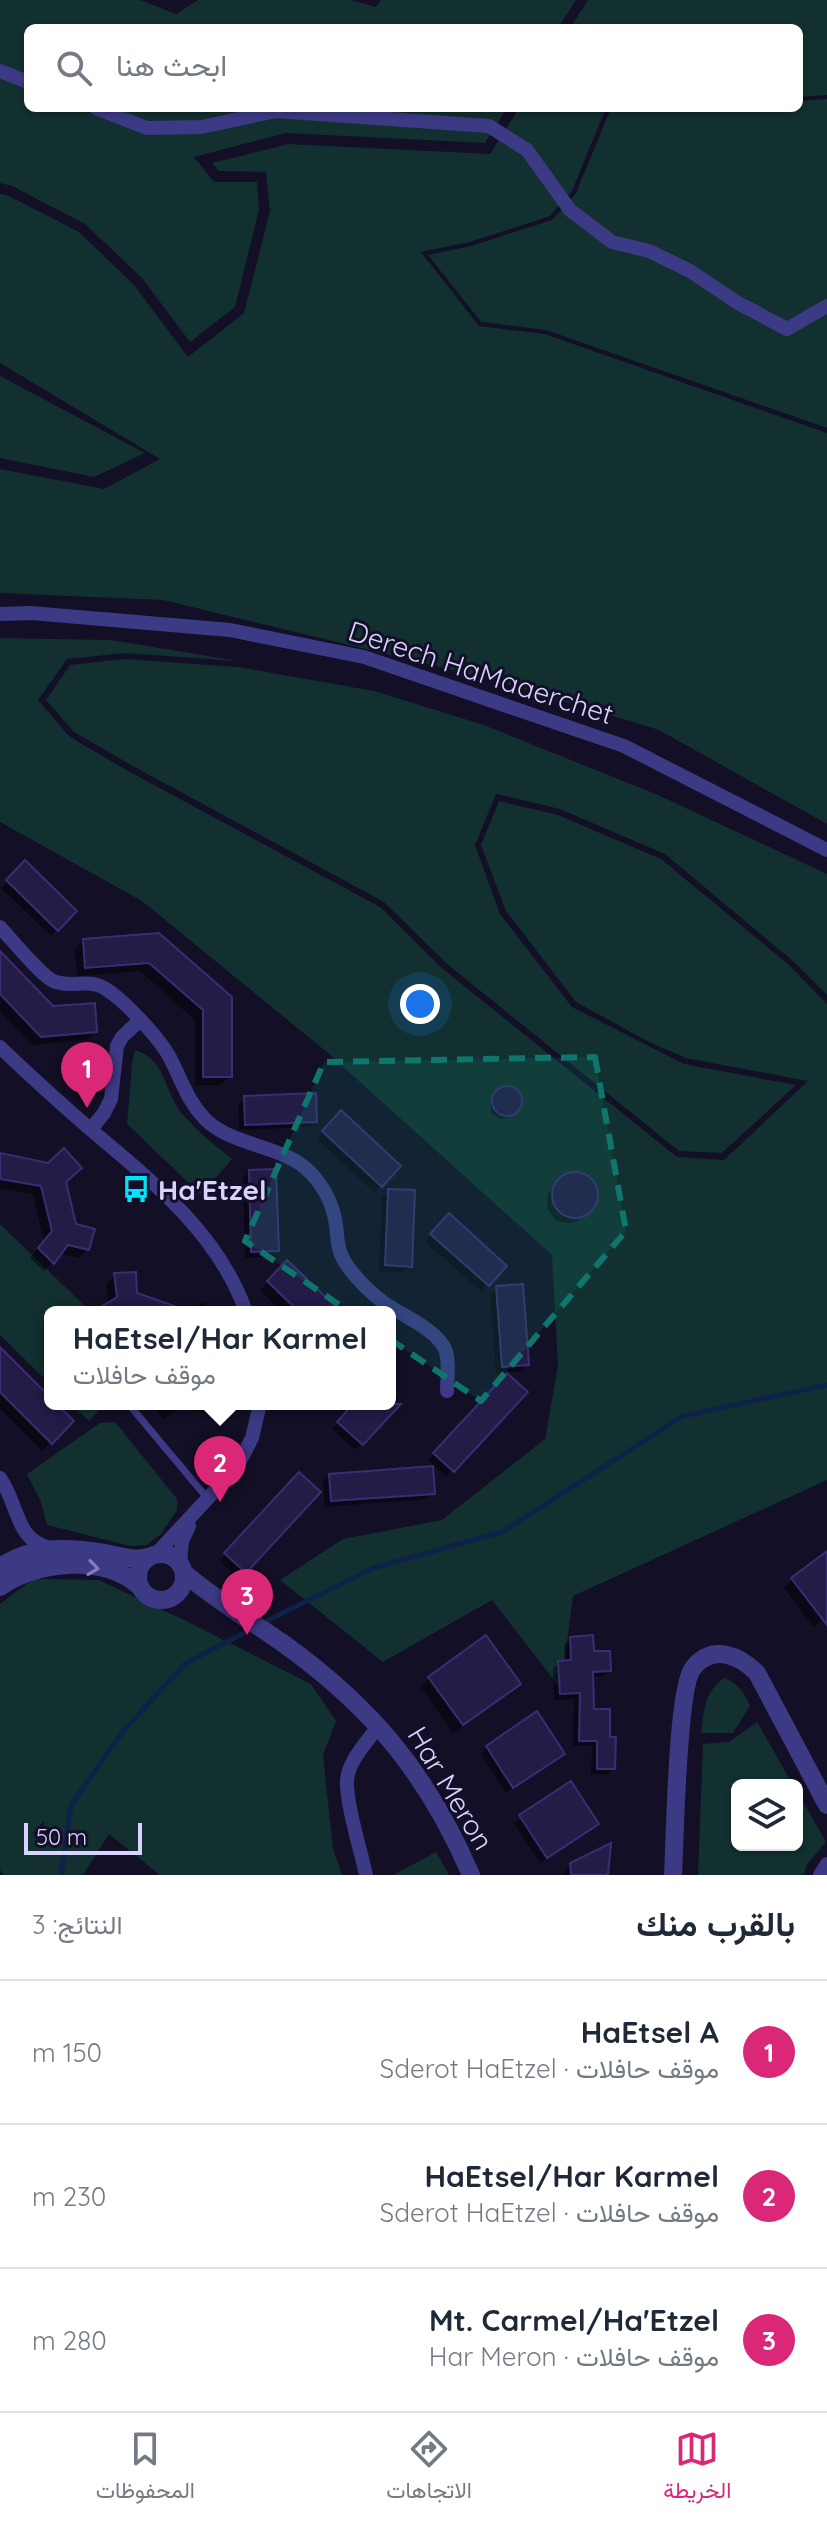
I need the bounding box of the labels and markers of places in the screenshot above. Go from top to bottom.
pin: 1 [61,1042,113,1108]
place label: Ha'Etzel [158,1172,266,1207]
bus stop icon: Ha'Etzel [121,1174,151,1204]
pin: 2 [194,1436,246,1502]
pin: 3 [221,1569,273,1635]

